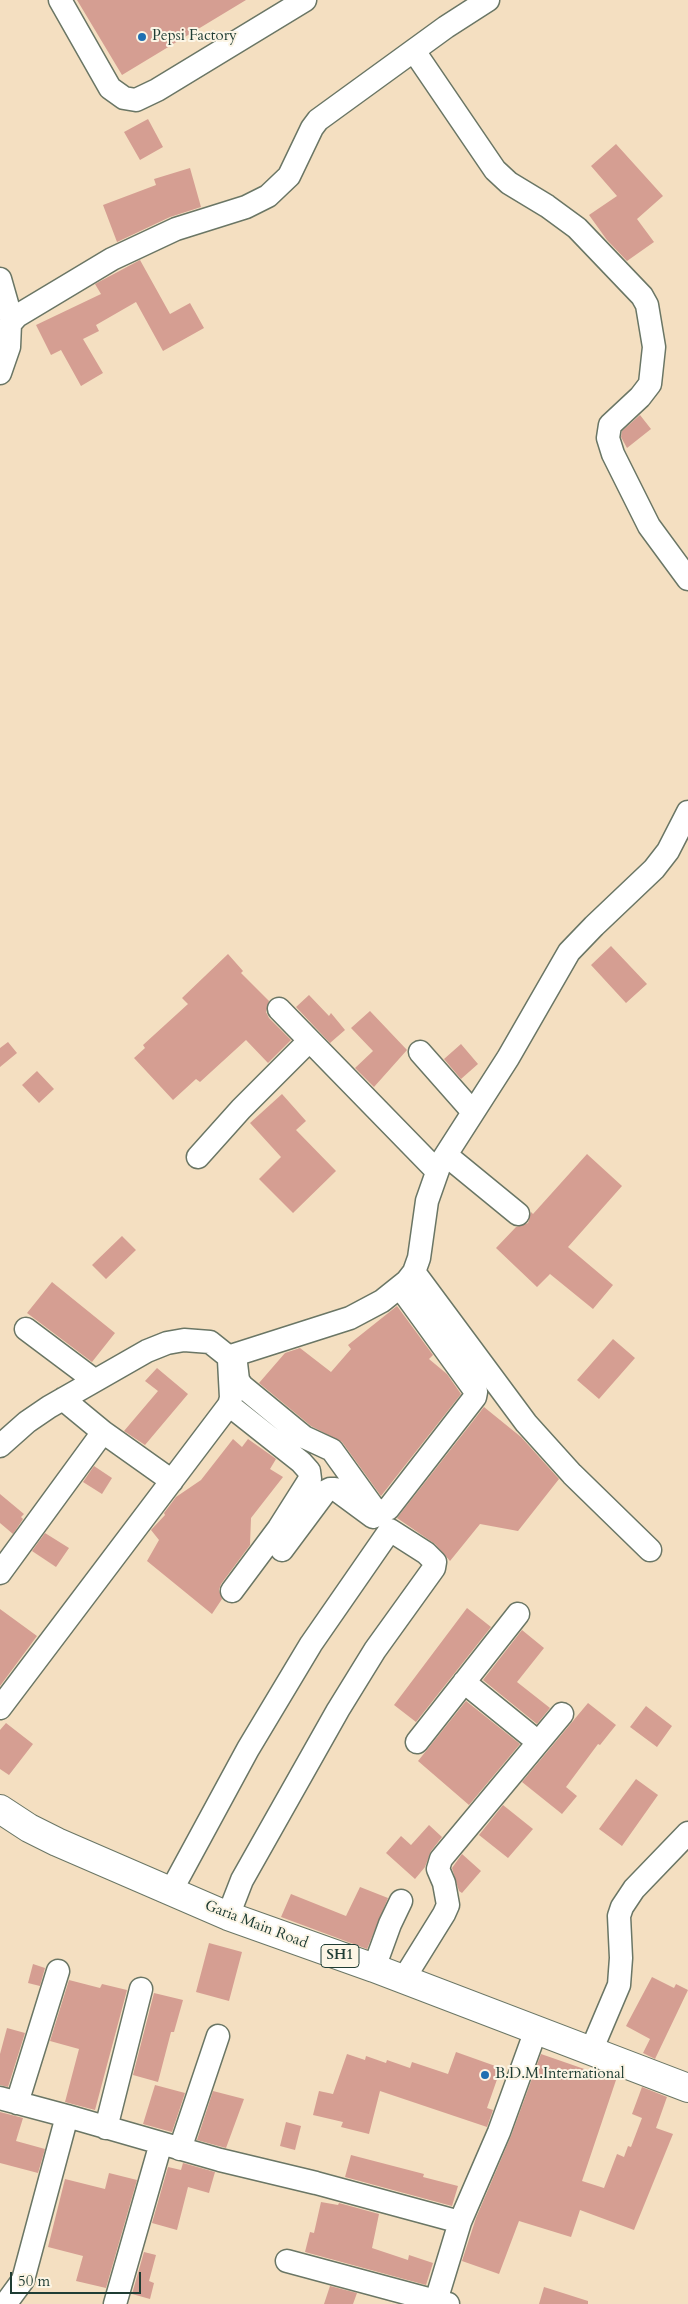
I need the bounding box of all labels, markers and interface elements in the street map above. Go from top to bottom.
place label: Pepsi Factory [152,28,237,46]
marker: Pepsi Factory [136,31,148,43]
street label: Garia Main Road [202,1897,310,1953]
road number: SH1 [321,1944,359,1968]
place label: B.D.M.International [495,2066,624,2084]
marker: B.D.M.International [479,2069,491,2081]
scale bar [12,2262,144,2294]
text: 50 m [18,2271,50,2291]

